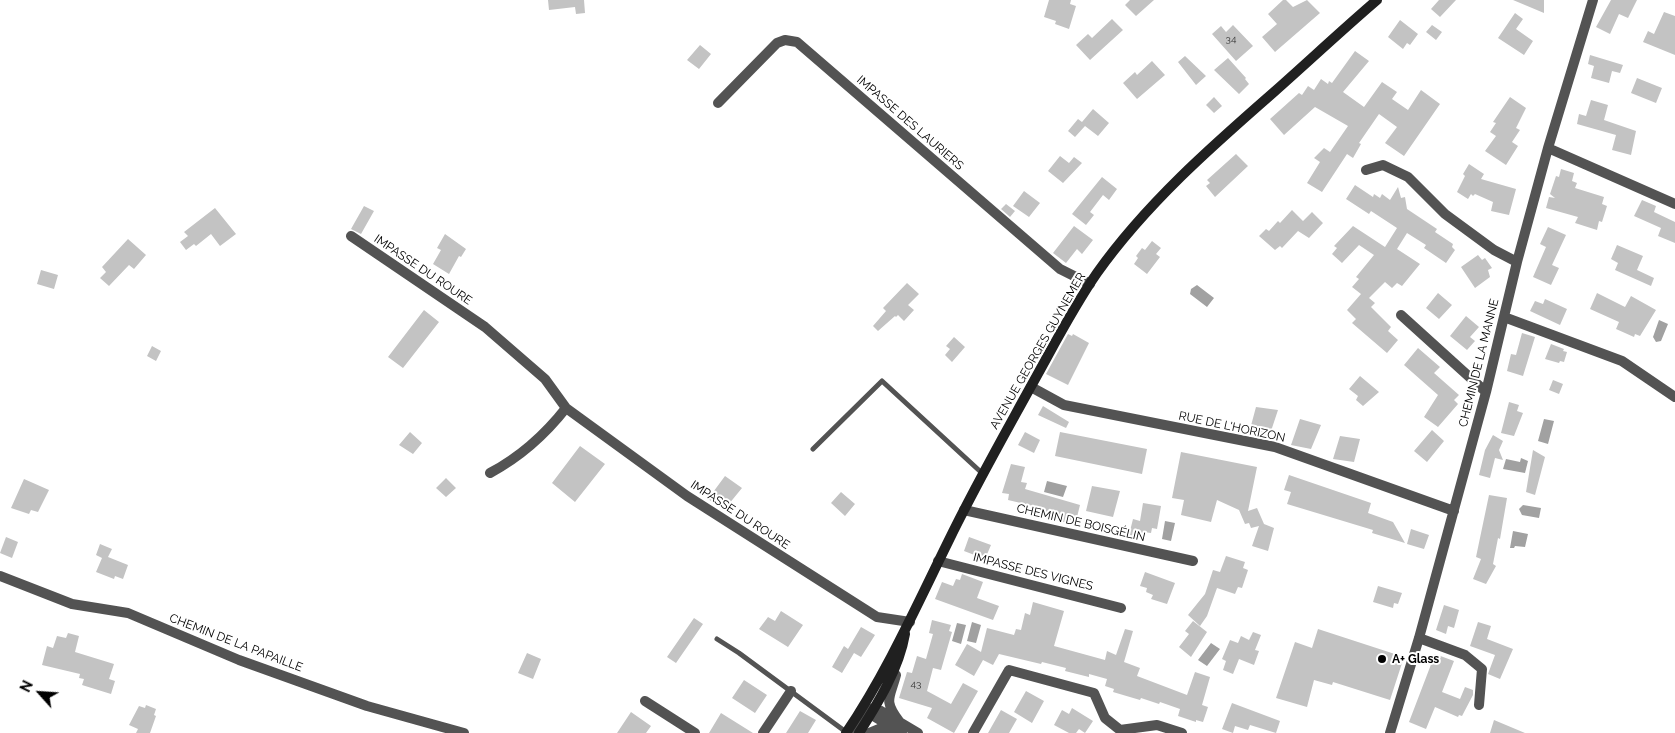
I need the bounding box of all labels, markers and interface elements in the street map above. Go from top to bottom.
house number: 34 [1226,33,1236,45]
street label: IMPASSE DES LAURIERS [854,73,966,173]
street label: IMPASSE DU ROURE [371,232,475,308]
street label: AVENUE GEORGES GUYNEMER [987,270,1089,432]
street label: CHEMIN DE LA MANNE [1456,297,1502,429]
street label: RUE DE L'HORIZON [1177,409,1287,445]
street label: IMPASSE DU ROURE [688,478,792,552]
street label: CHEMIN DE BOISGÉLIN [1015,501,1147,545]
street label: IMPASSE DES VIGNES [972,550,1094,594]
street label: CHEMIN DE LA PAPAILLE [167,611,305,675]
place label: A+ Glass [1392,652,1439,666]
marker: A+ Glass [1376,653,1388,665]
north arrow [15,668,65,718]
text: N [17,678,36,695]
house number: 43 [911,678,921,690]

